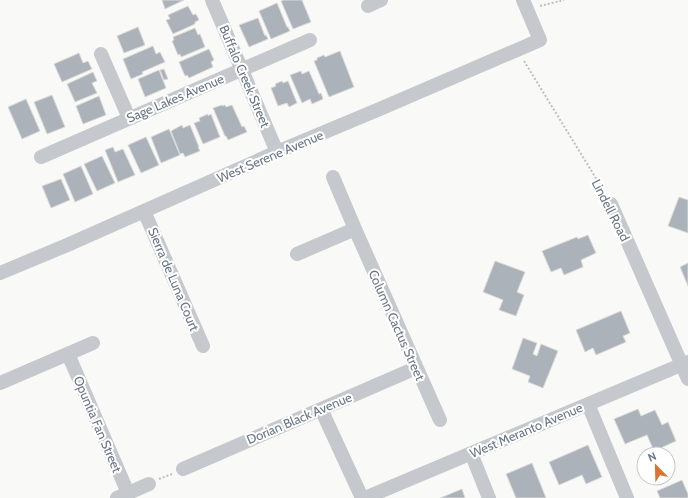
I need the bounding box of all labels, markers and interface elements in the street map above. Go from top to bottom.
street label: Buffalo Creek Street [216,22,274,130]
street label: Sage Lakes Avenue [124,70,226,126]
street label: West Serene Avenue [214,126,326,186]
street label: Lindell Road [589,176,633,244]
street label: Sierra de Luna Court [145,225,203,334]
street label: Column Cactus Street [365,267,429,383]
street label: Opuntia Fan Street [70,373,126,475]
street label: Dorian Black Avenue [244,388,354,447]
street label: West Meranto Avenue [467,399,585,461]
north arrow [636,446,676,486]
text: N [646,449,658,465]

